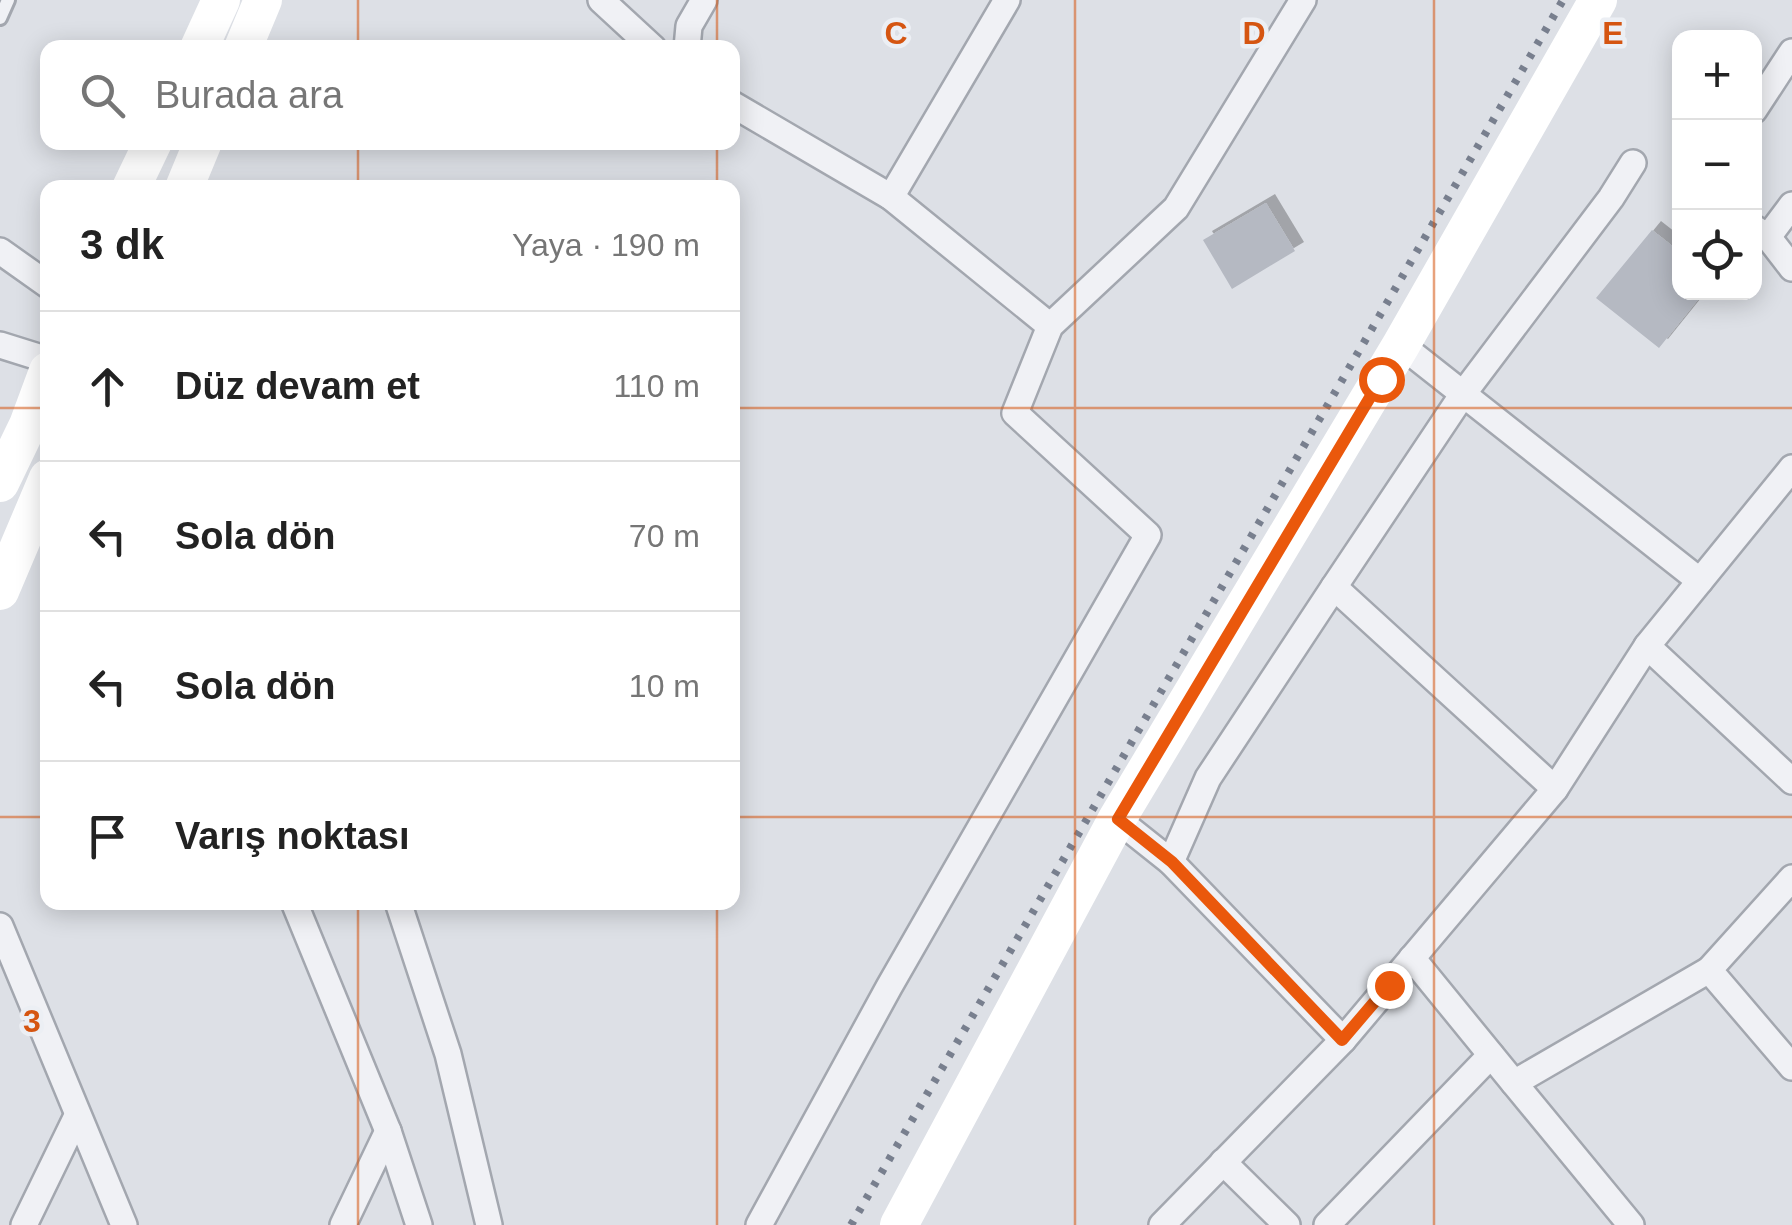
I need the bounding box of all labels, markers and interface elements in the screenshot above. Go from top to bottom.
text: C [884,15,908,51]
text: D [1242,15,1266,51]
text: E [1602,15,1624,51]
map controls [1672,30,1762,300]
button: + [1672,30,1762,120]
search box [40,40,740,150]
icon: search [75,68,130,123]
text: Burada ara [155,74,343,116]
button: − [1672,120,1762,210]
button: locate [1672,210,1762,300]
text: 3 dk [80,221,164,268]
text: Yaya · 190 m [512,227,700,263]
route start [1359,357,1405,403]
icon: ahead [80,359,135,414]
text: Düz devam et [175,365,420,407]
text: 110 m [613,368,700,404]
icon: left [80,509,135,564]
text: Sola dön [175,515,335,557]
text: 70 m [629,518,700,554]
icon: left [80,659,135,714]
text: Sola dön [175,665,335,707]
text: 10 m [629,668,700,704]
icon: arrive [80,809,135,864]
text: Varış noktası [175,815,409,857]
route end [1367,963,1413,1009]
text: 3 [23,1003,41,1039]

